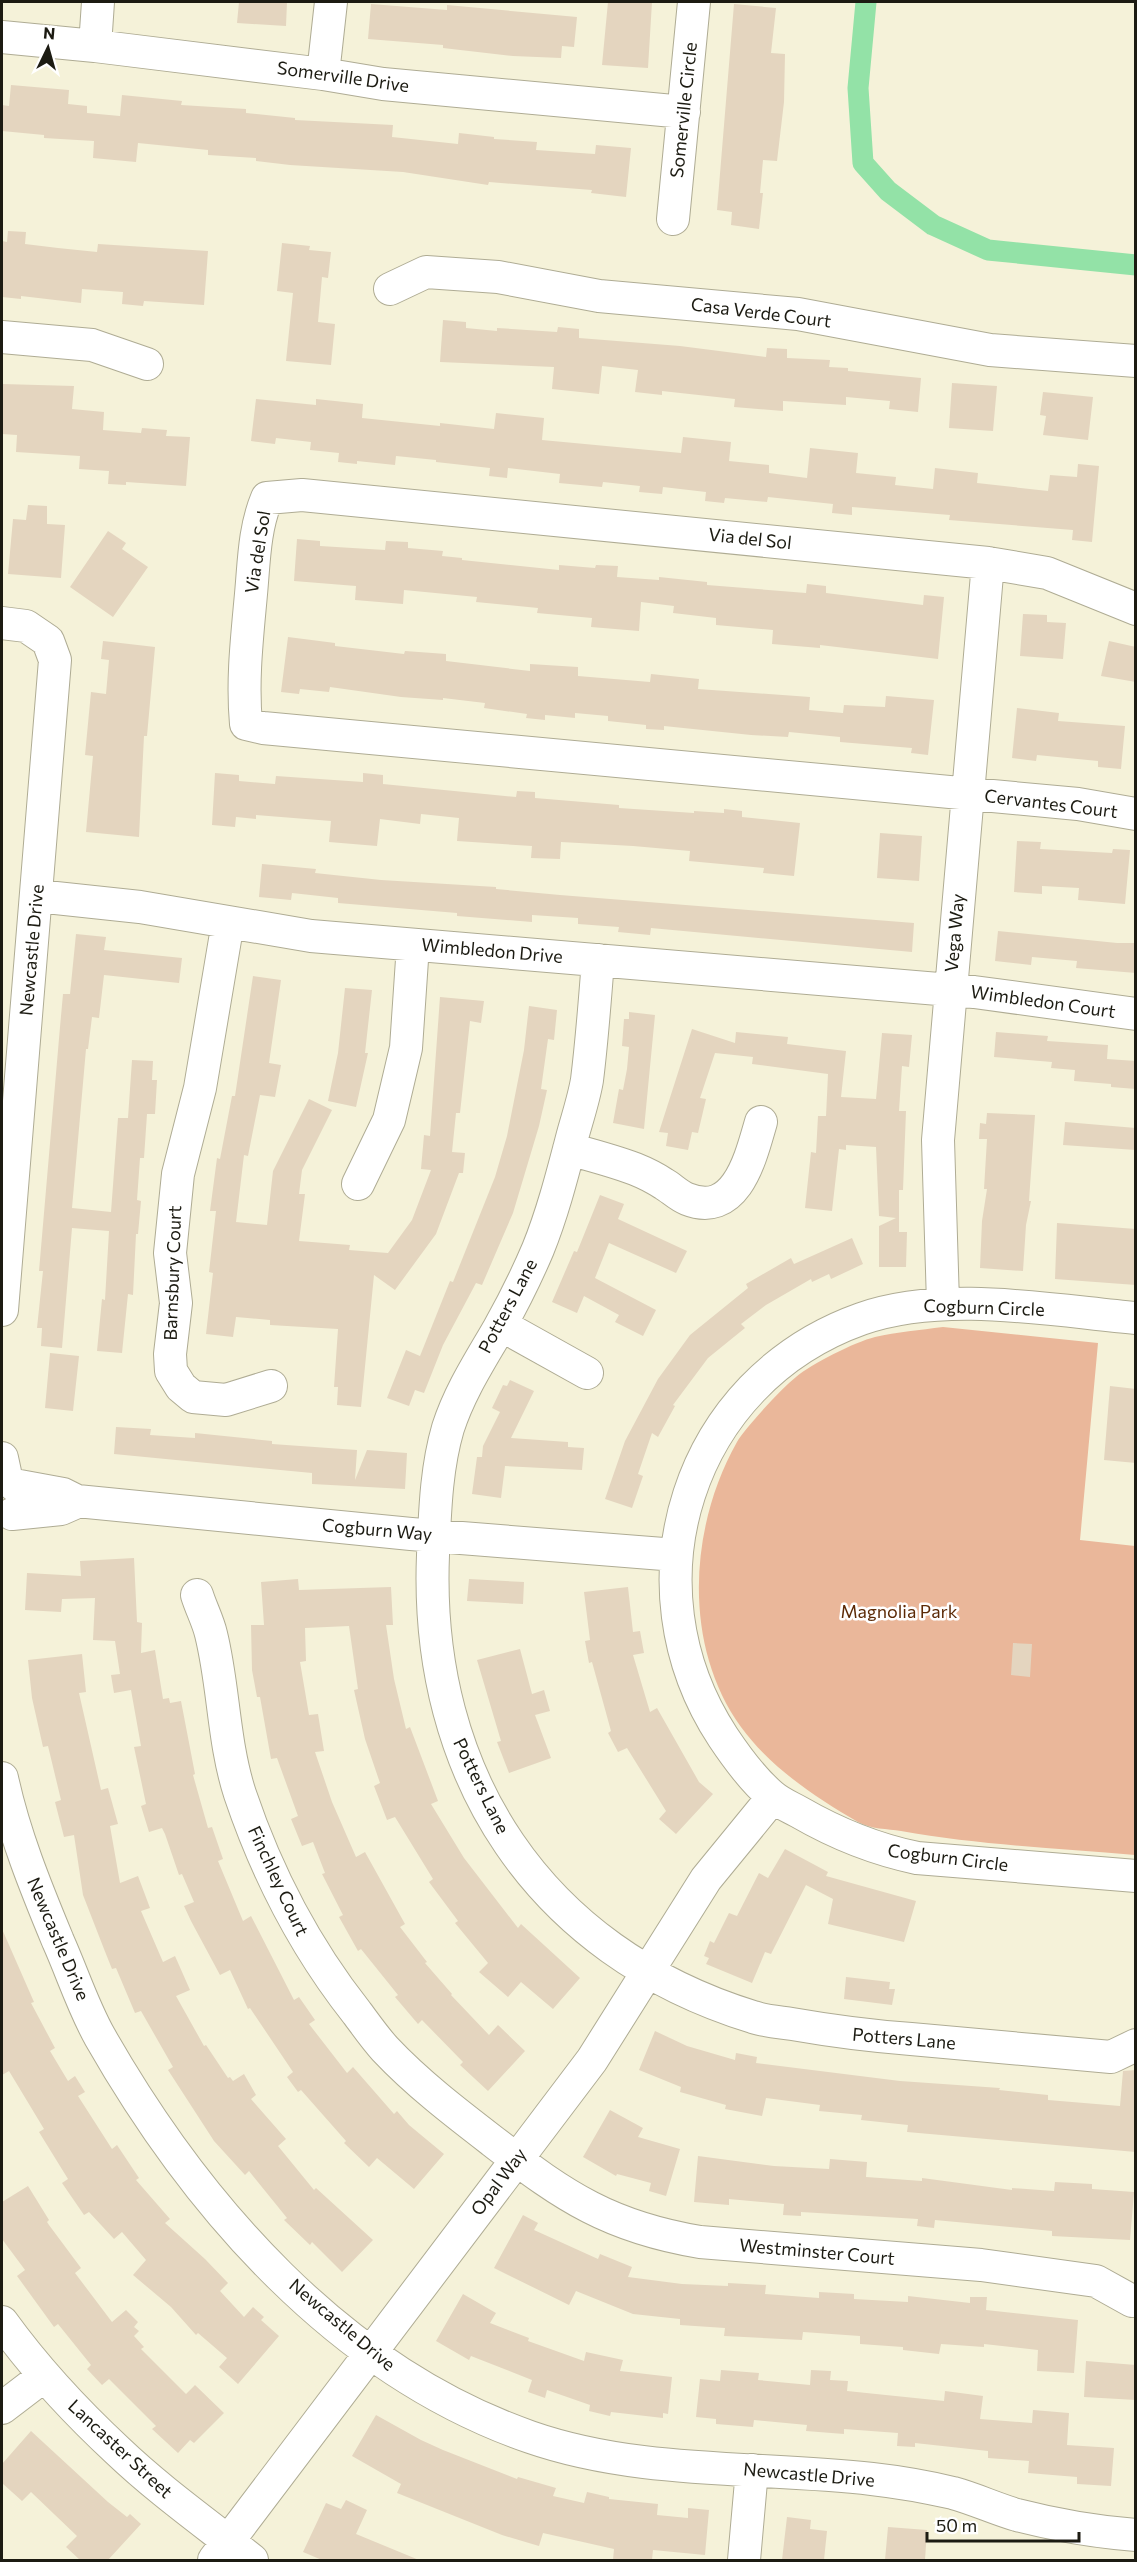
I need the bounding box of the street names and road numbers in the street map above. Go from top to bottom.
street label: Somerville Circle [665,41,701,179]
street label: Somerville Drive [276,56,411,96]
street label: Casa Verde Court [690,292,833,332]
street label: Via del Sol [240,509,274,595]
street label: Via del Sol [707,523,793,553]
street label: Cervantes Court [983,784,1119,822]
street label: Newcastle Drive [14,883,48,1017]
street label: Vega Way [940,893,968,973]
street label: Wimbledon Drive [420,933,564,967]
street label: Wimbledon Court [969,980,1117,1022]
street label: Barnsbury Court [159,1205,185,1341]
street label: Potters Lane [473,1255,541,1357]
street label: Cogburn Circle [923,1294,1045,1320]
street label: Cogburn Way [321,1513,433,1545]
street label: Potters Lane [449,1734,515,1837]
street label: Finchley Court [244,1822,314,1939]
street label: Cogburn Circle [887,1839,1010,1875]
street label: Newcastle Drive [23,1874,95,2004]
street label: Potters Lane [851,2023,957,2053]
street label: Opal Way [466,2143,531,2219]
street label: Westminster Court [738,2233,896,2269]
street label: Newcastle Drive [285,2273,400,2375]
street label: Lancaster Street [64,2394,177,2502]
street label: Newcastle Drive [742,2457,876,2491]

